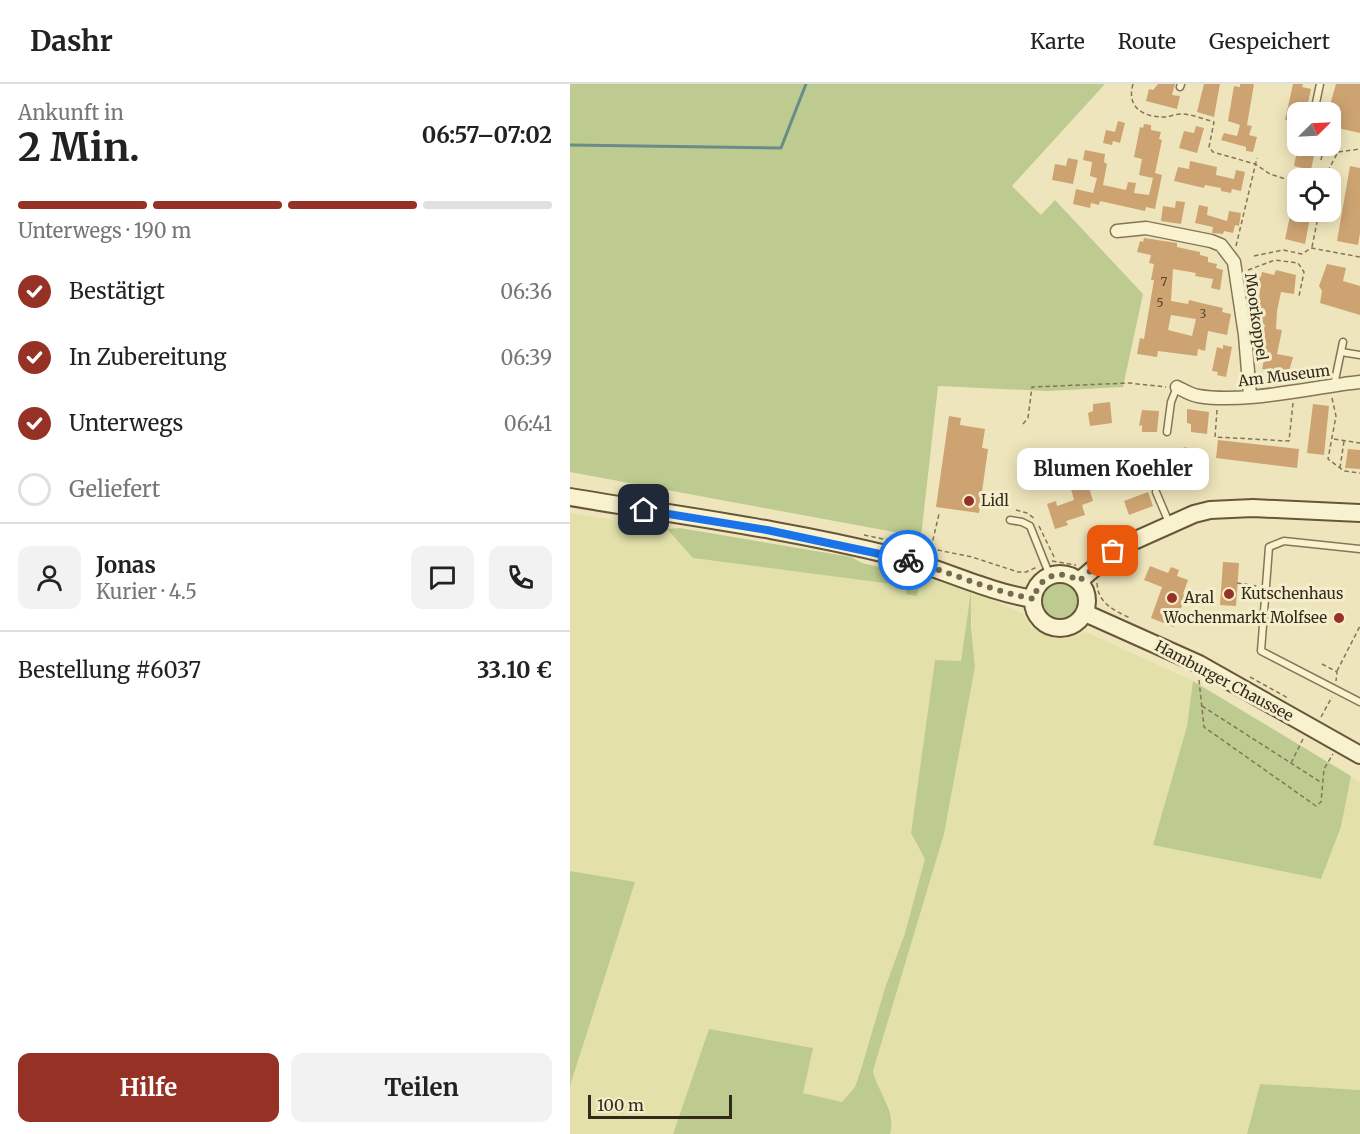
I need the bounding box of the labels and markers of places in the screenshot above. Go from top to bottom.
callout: Blumen Koehler [1017,449,1209,491]
pin [618,484,669,535]
place label: Lidl [981,491,1009,510]
marker: Lidl [962,494,976,508]
pin [1087,525,1138,576]
place label: Kutschenhaus [1241,584,1343,603]
marker: Kutschenhaus [1222,587,1236,601]
place label: Aral [1183,588,1214,607]
marker: Aral [1165,591,1179,605]
place label: Wochenmarkt Molfsee [1162,608,1327,627]
marker: Wochenmarkt Molfsee [1332,611,1346,625]

